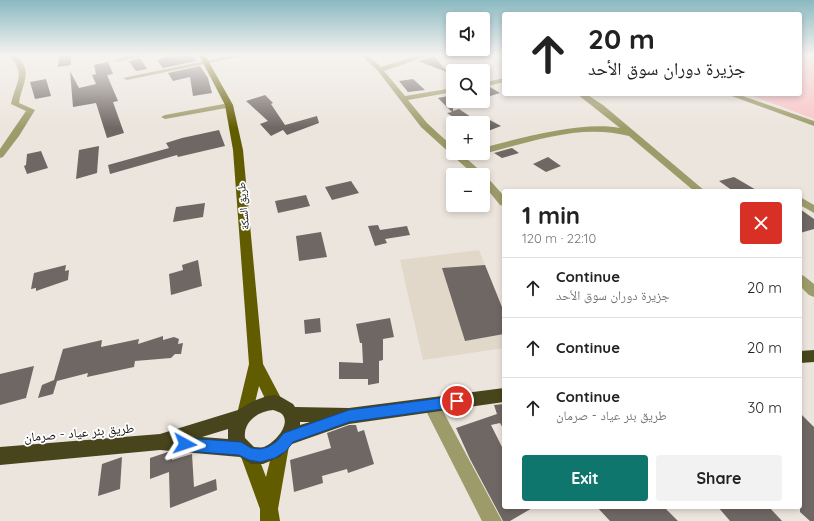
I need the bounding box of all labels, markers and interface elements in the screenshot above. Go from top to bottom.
map controls [446,12,490,212]
button: sound [446,12,490,56]
text: 20 m [588,21,655,56]
icon: ahead [522,28,574,80]
text: جزيرة دوران سوق الأحد [588,57,745,80]
button: search [446,64,490,108]
button: + [446,116,490,160]
button: − [446,168,490,212]
street label: طريق السكة [234,182,252,230]
text: 1 min [522,200,580,230]
button: close [740,202,782,244]
text: 120 m · 22:10 [522,230,596,246]
text: Continue [556,267,620,286]
icon: ahead [522,277,544,299]
text: 20 m [747,278,782,297]
text: جزيرة دوران سوق الأحد [556,287,670,303]
icon: ahead [522,337,544,359]
text: Continue [556,338,620,357]
text: 20 m [747,338,782,357]
pin [440,384,474,418]
text: Continue [556,387,620,406]
icon: arrive [446,390,468,412]
icon: ahead [522,397,544,419]
text: 30 m [747,398,782,417]
text: طريق بئر عياد - صرمان [556,407,667,423]
street label: طريق بئر عياد - صرمان [23,419,135,446]
position arrow [164,423,206,465]
button: Exit [522,455,648,501]
button: Share [656,455,782,501]

